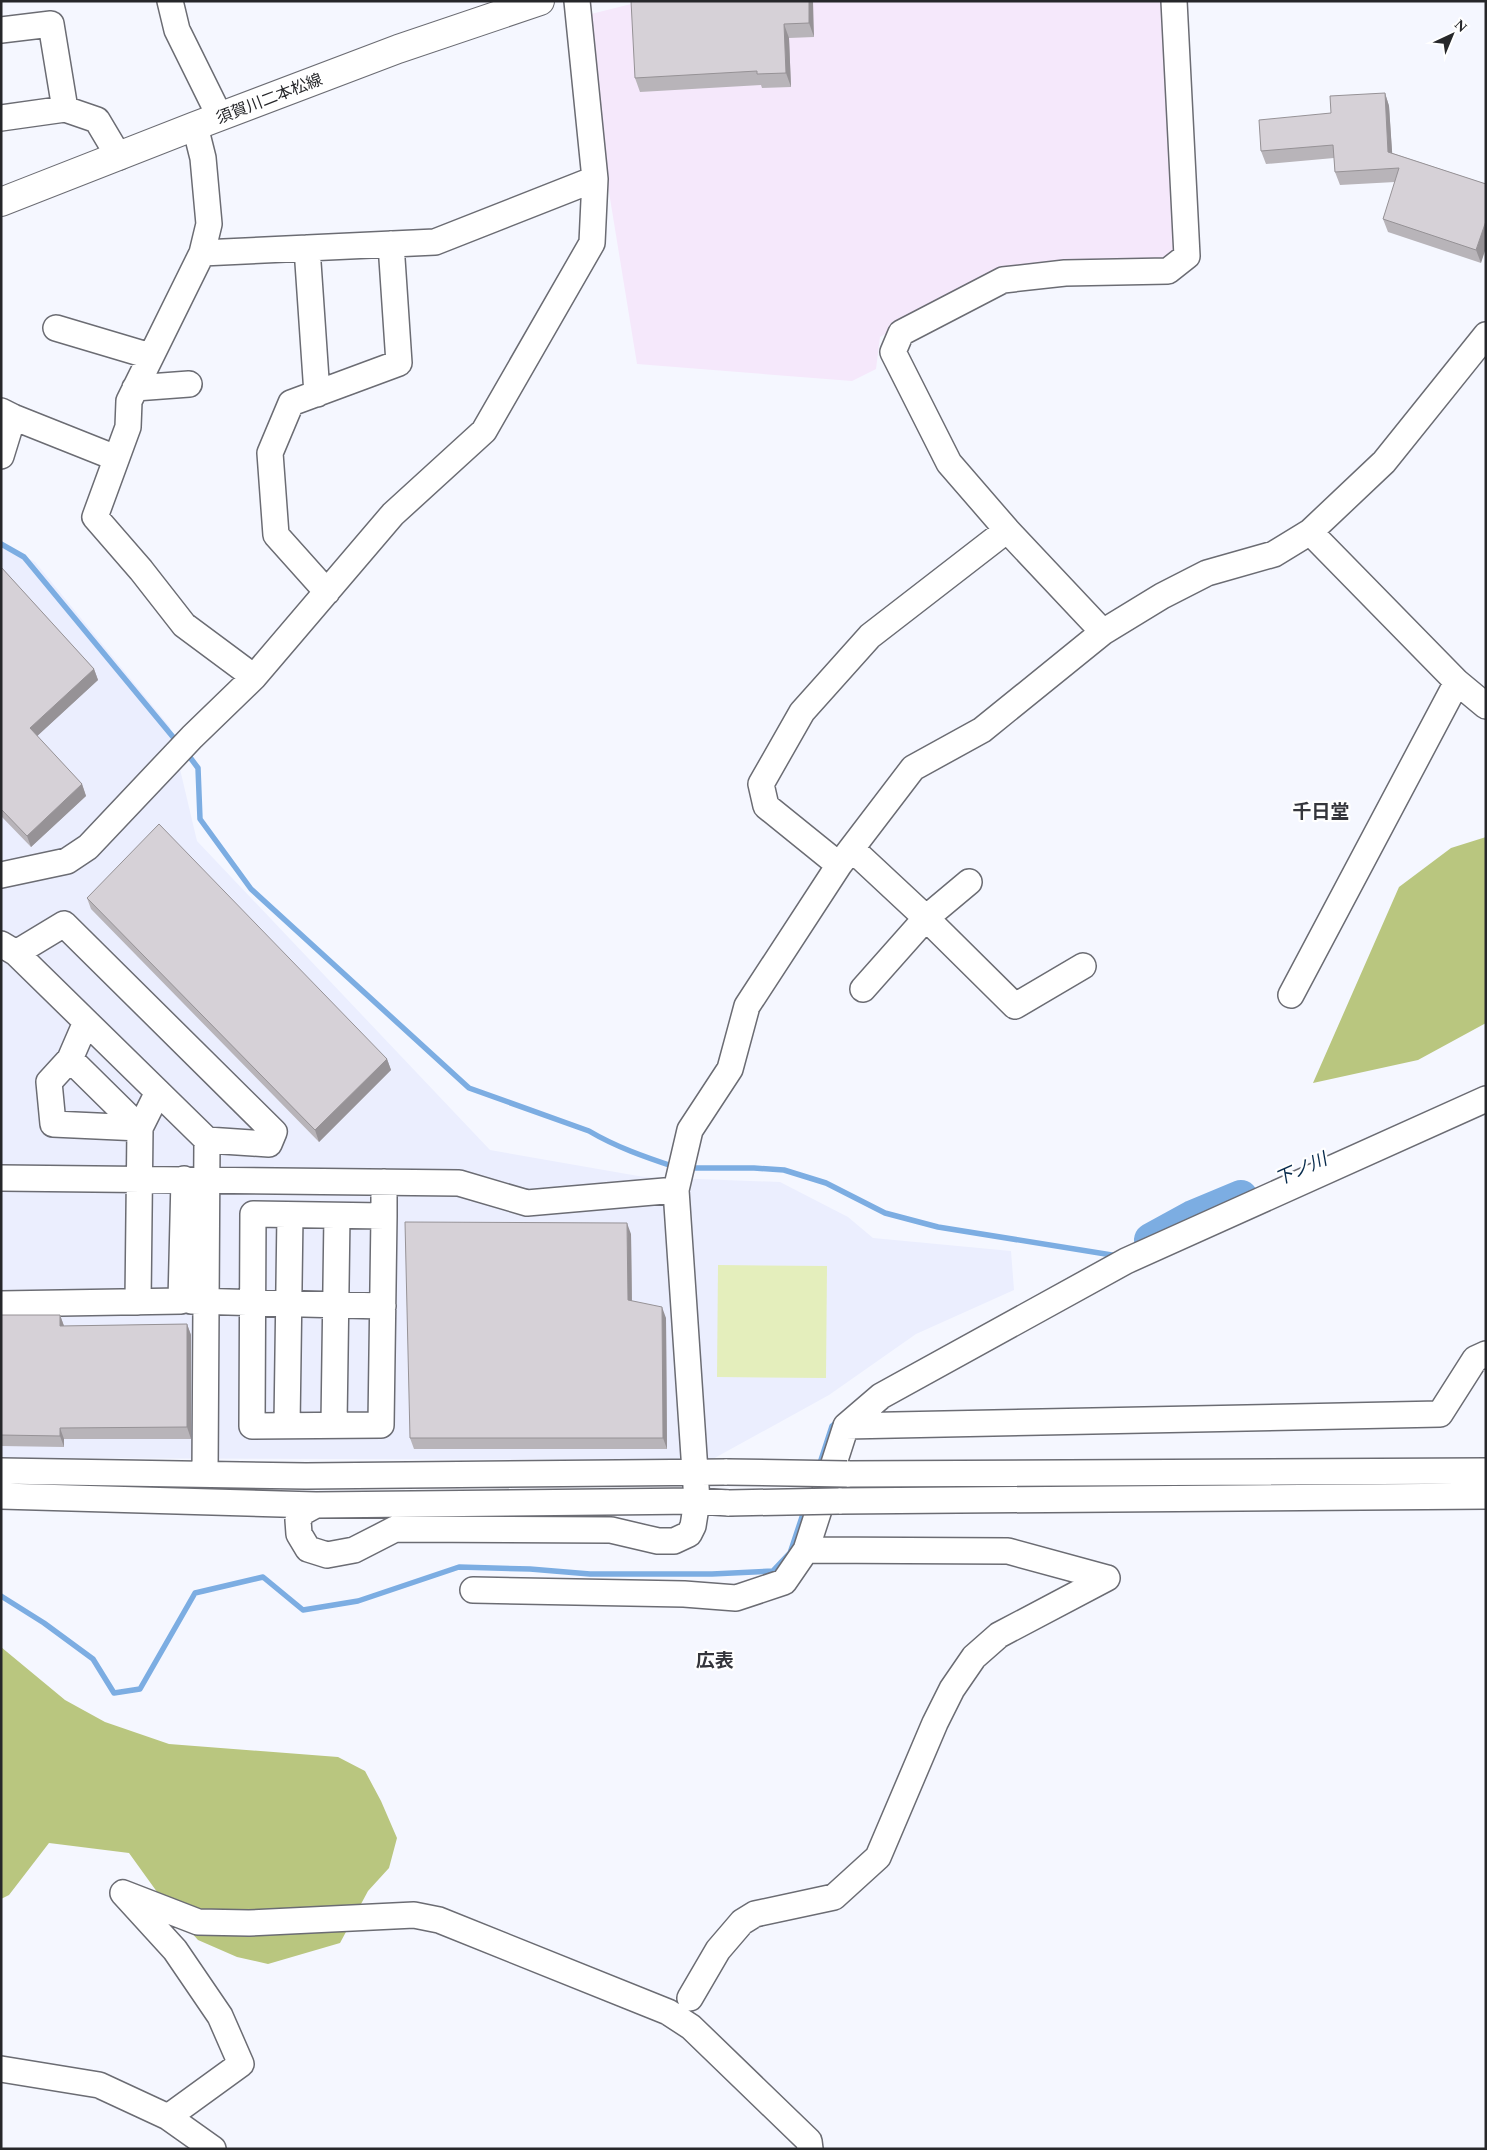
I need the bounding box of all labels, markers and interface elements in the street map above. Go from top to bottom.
north arrow [1427,10,1477,60]
text: N [1449,14,1472,38]
street label: 須賀川二本松線 [213,68,326,130]
district label: 千日堂 [1292,798,1350,827]
water label: 下ノ川 [1271,1145,1333,1193]
district label: 広表 [696,1647,734,1676]

